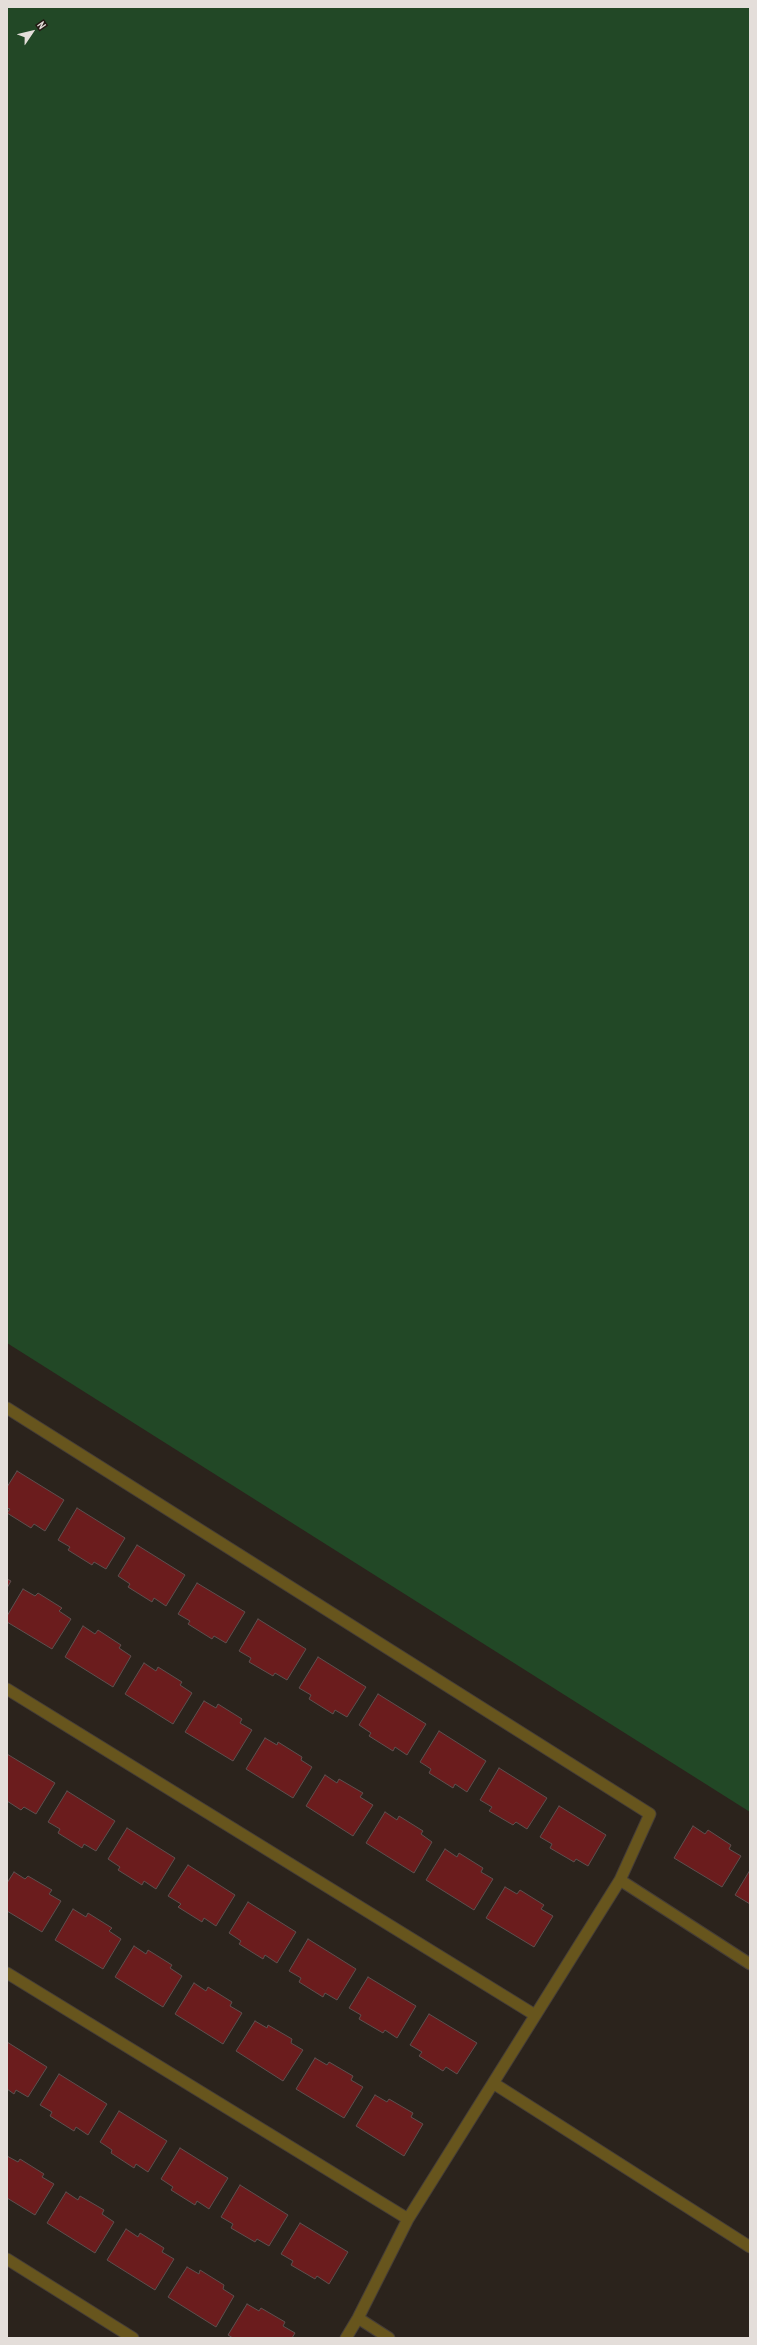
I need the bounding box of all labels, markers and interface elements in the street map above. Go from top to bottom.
north arrow [12,12,52,52]
text: N [34,19,49,32]

